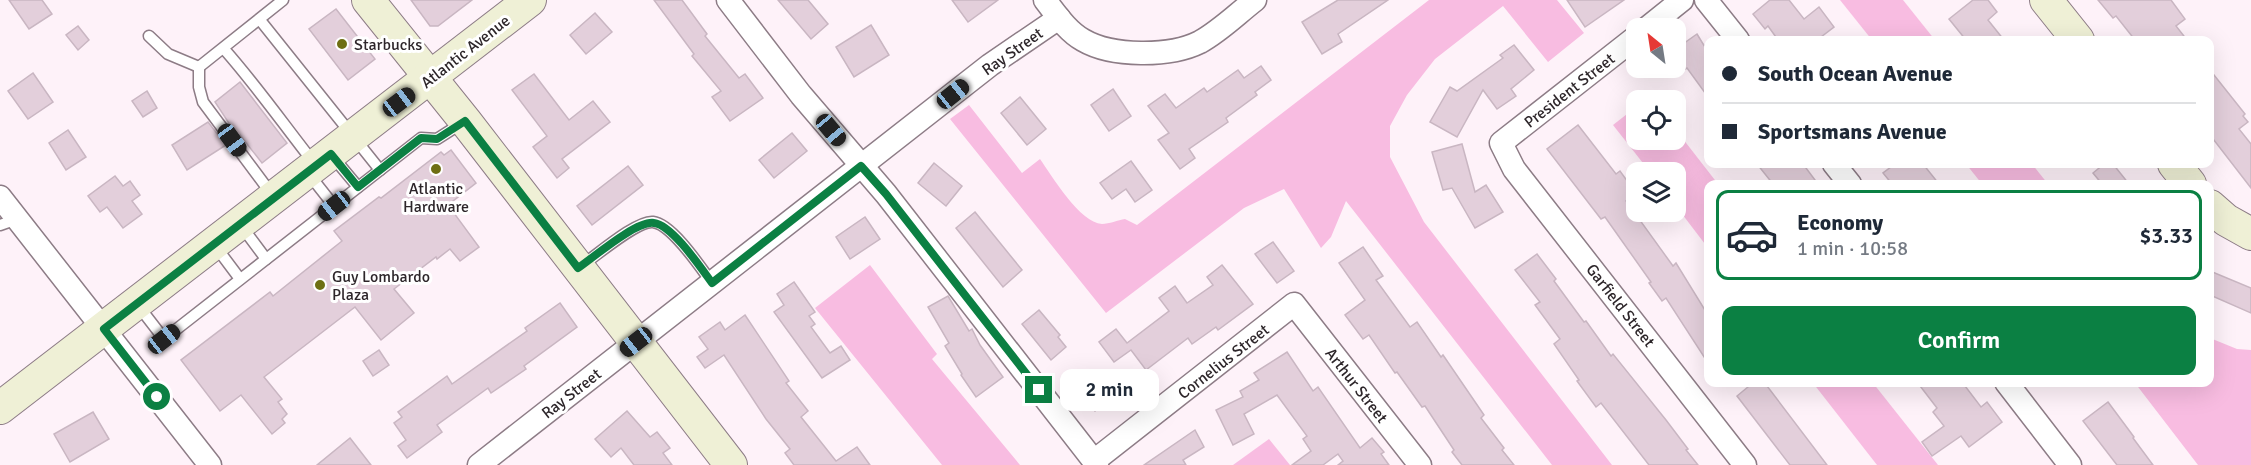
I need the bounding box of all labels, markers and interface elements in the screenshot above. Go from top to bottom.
street label: Atlantic Avenue [417,11,514,93]
north arrow [1626,18,1686,78]
map controls [1626,18,1686,222]
street label: Ray Street [978,23,1047,80]
place label: Starbucks [354,35,422,55]
marker: Starbucks [335,37,349,51]
street label: President Street [1520,49,1619,132]
text: South Ocean Avenue [1758,60,1953,87]
car [933,76,973,112]
car [379,84,419,120]
button: locate [1626,90,1686,150]
car [813,110,849,150]
text: Sportsmans Avenue [1758,118,1947,145]
car [214,120,250,160]
marker: Atlantic Hardware [429,162,443,176]
button: layers [1626,162,1686,222]
place label: Atlantic Hardware [403,179,469,217]
car [314,188,354,224]
icon: car [1725,208,1779,262]
text: Economy [1797,209,1883,236]
text: $3.33 [2139,222,2193,249]
text: 1 min · 10:58 [1797,236,1908,261]
street label: Garfield Street [1581,260,1659,352]
place label: Guy Lombardo Plaza [332,267,430,305]
marker: Guy Lombardo Plaza [313,278,327,292]
button: Confirm [1722,306,2196,375]
street label: Cornelius Street [1174,320,1274,404]
car [144,321,184,357]
car [616,324,656,360]
street label: Arthur Street [1321,344,1392,428]
street label: Ray Street [538,364,606,423]
callout: 2 min [1060,369,1159,411]
route end [1025,376,1052,403]
text: 2 min [1086,377,1133,402]
route start [143,383,170,410]

